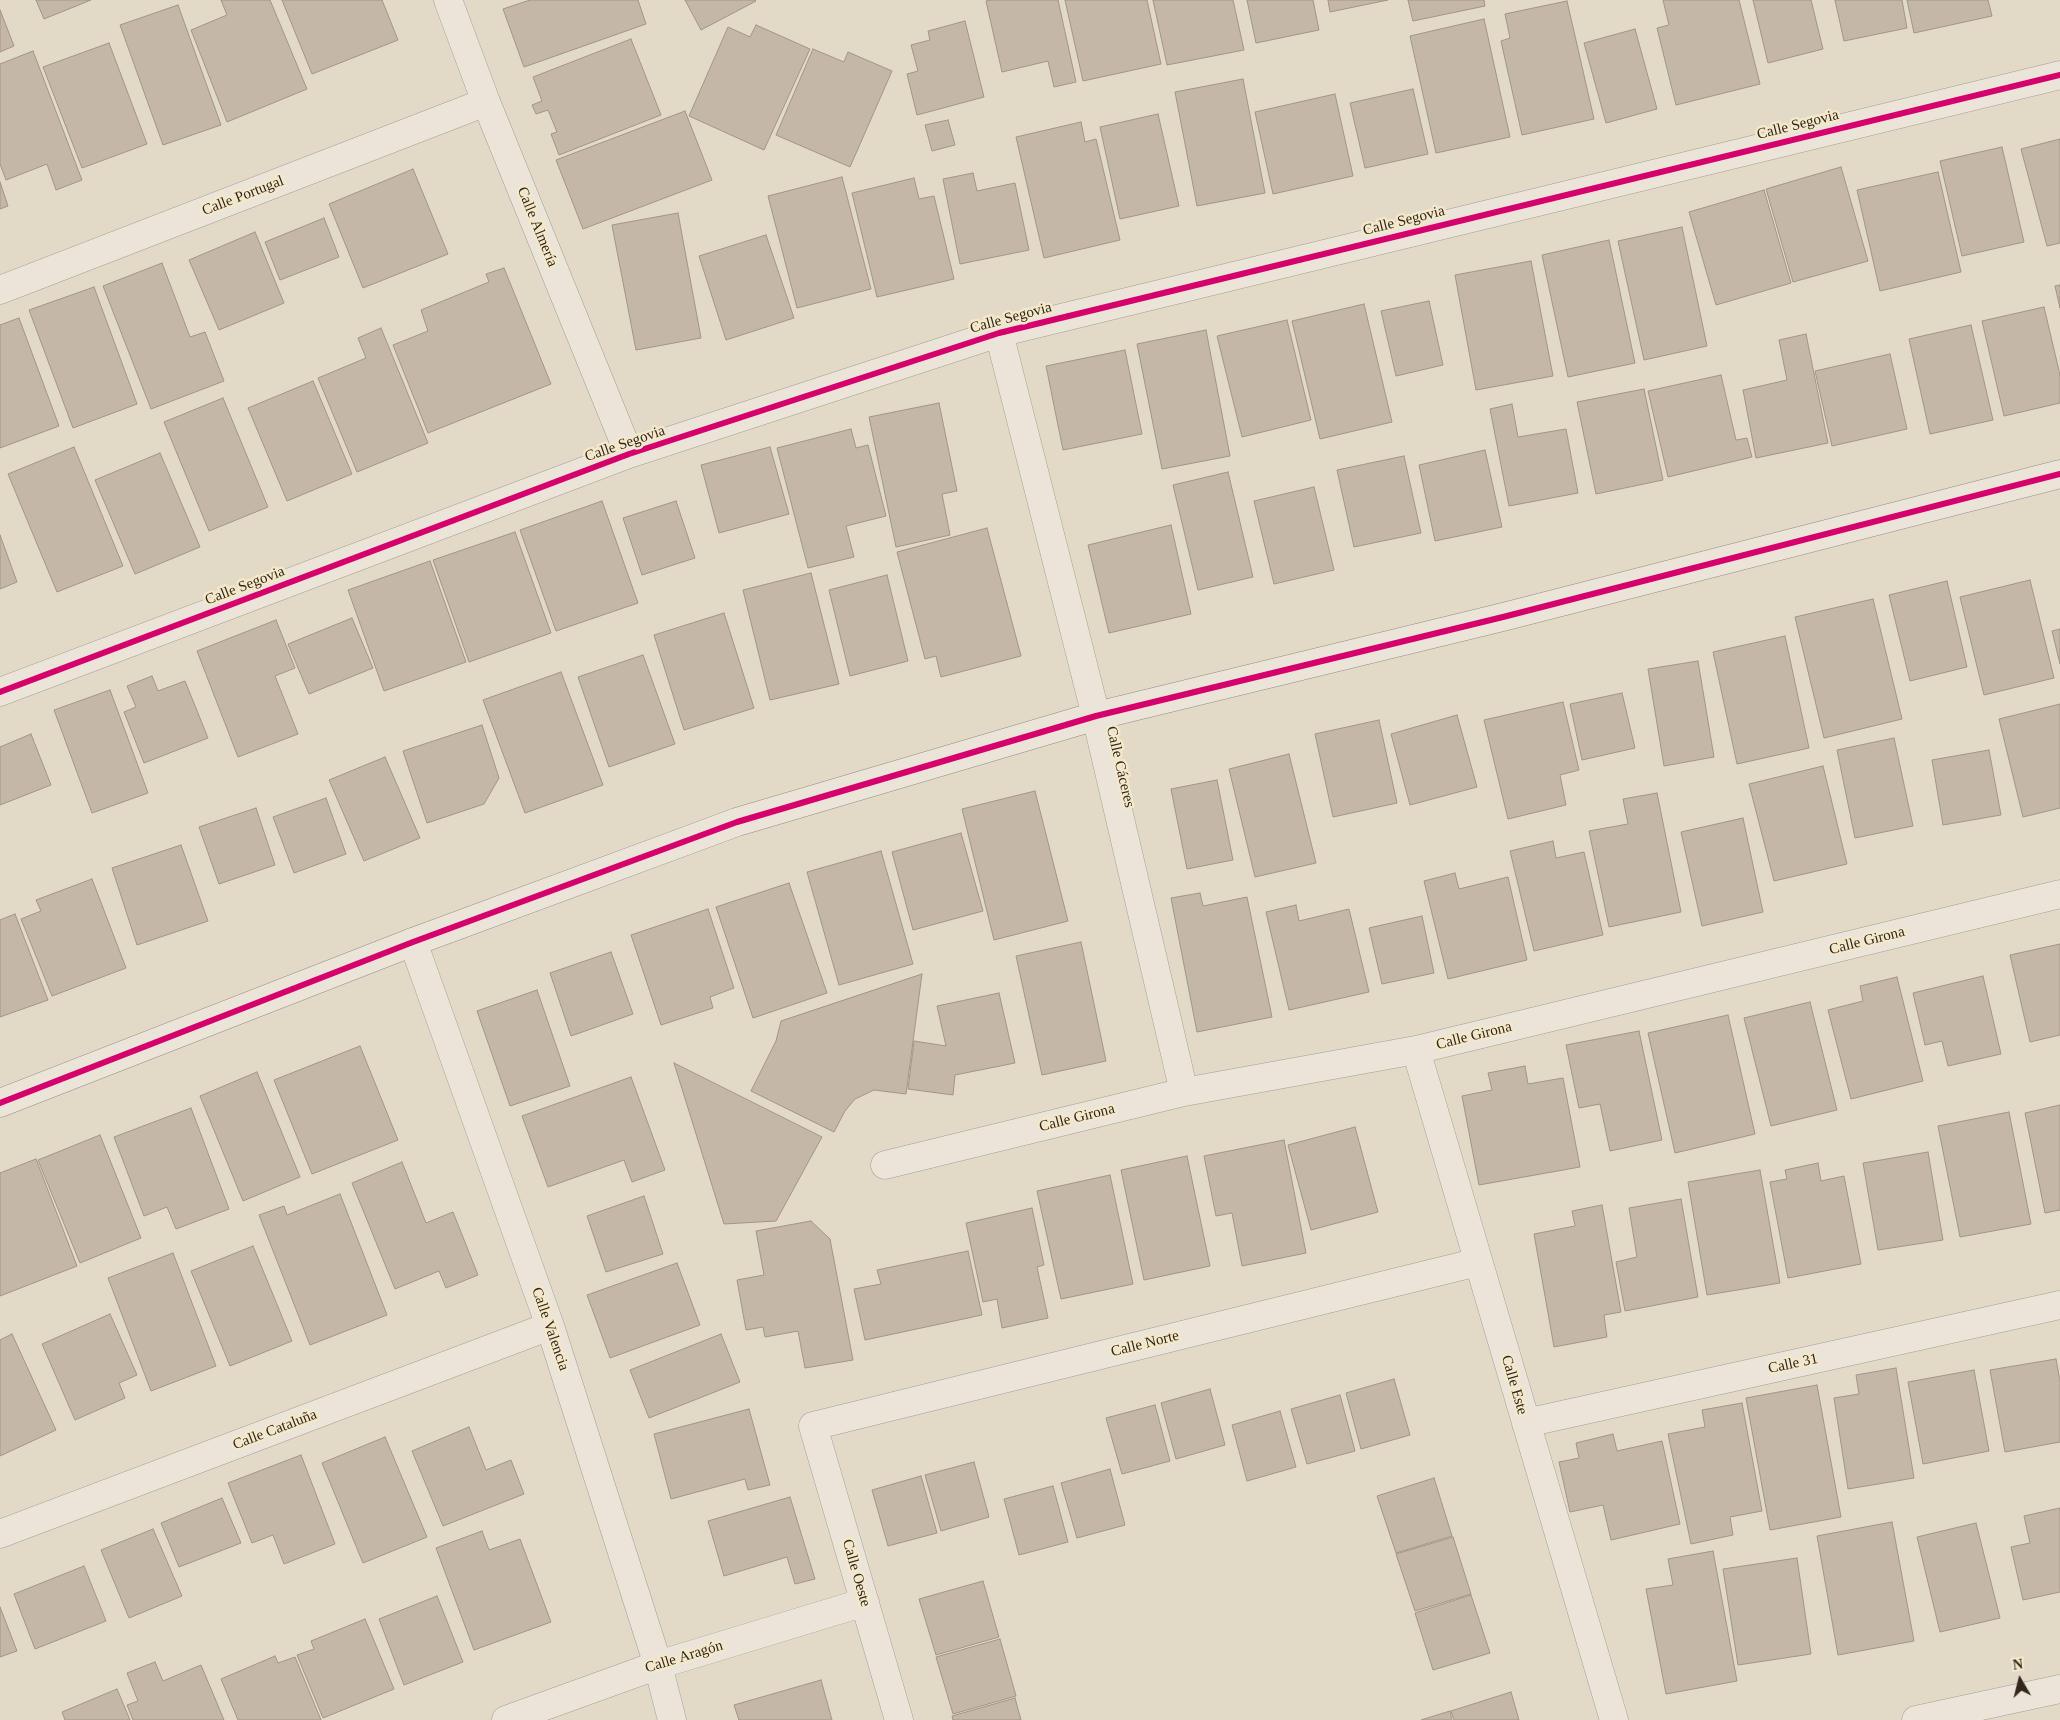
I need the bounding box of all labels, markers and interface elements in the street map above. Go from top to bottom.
street label: Calle Segovia [1755,106,1841,144]
street label: Calle Portugal [200,172,286,220]
street label: Calle Almería [513,184,561,270]
street label: Calle Segovia [1361,202,1447,240]
street label: Calle Segovia [968,298,1054,338]
street label: Calle Segovia [582,422,668,466]
street label: Calle Segovia [203,563,287,609]
street label: Calle Cáceres [1102,725,1138,809]
street label: Calle Girona [1827,923,1907,959]
street label: Calle Girona [1434,1018,1514,1054]
street label: Calle Girona [1037,1100,1117,1136]
street label: Calle Valencia [527,1285,573,1373]
street label: Calle Norte [1109,1327,1181,1361]
street label: Calle 31 [1766,1350,1820,1378]
street label: Calle Este [1497,1353,1531,1417]
street label: Calle Cataluña [230,1406,320,1454]
street label: Calle Oeste [838,1537,874,1609]
street label: Calle Aragón [643,1637,725,1677]
north arrow [1995,1655,2045,1705]
text: N [2012,1657,2024,1673]

